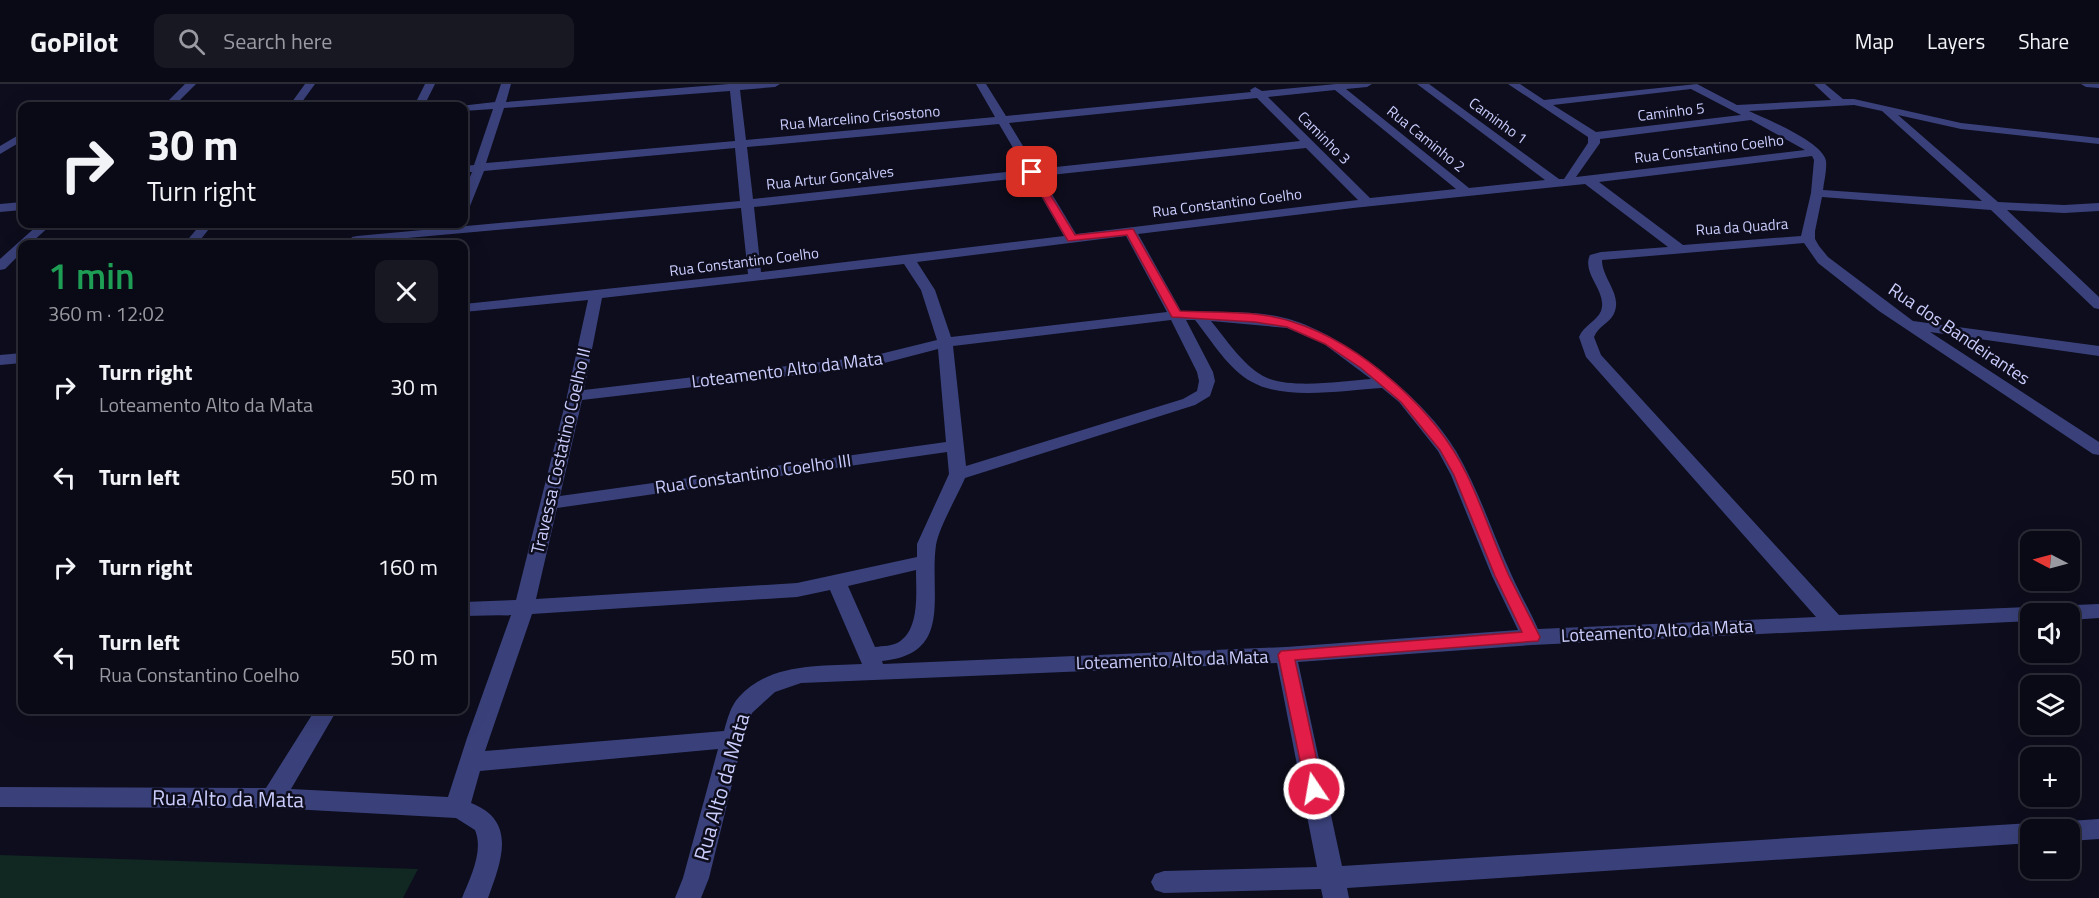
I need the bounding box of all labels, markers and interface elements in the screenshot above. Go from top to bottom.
search box [154,14,574,68]
text: GoPilot [30,20,118,63]
text: Search here [223,24,332,58]
icon: search [175,25,208,58]
text: Map [1855,25,1894,57]
text: Layers [1927,25,1985,57]
text: Share [2018,25,2069,57]
street label: Caminho 1 [1464,92,1532,150]
street label: Caminho 5 [1636,96,1706,127]
street label: Rua Marcelino Crisostono [779,99,941,136]
street label: Rua Caminho 2 [1382,100,1471,178]
street label: Caminho 3 [1292,106,1356,170]
text: 30 m [147,112,239,176]
icon: right [48,126,126,204]
street label: Rua Constantino Coelho [1633,128,1785,169]
pin [1006,146,1057,197]
icon: arrive [1015,155,1048,188]
street label: Rua Artur Gonçalves [765,159,895,196]
text: Turn right [147,170,256,211]
street label: Rua Constantino Coelho [1151,182,1303,223]
street label: Rua da Quadra [1695,212,1790,241]
street label: Rua Constantino Coelho [668,241,820,282]
text: 1 min [48,248,135,303]
button: close [375,260,438,323]
street label: Rua dos Bandeirantes [1883,276,2036,391]
text: 360 m · 12:02 [48,298,165,329]
street label: Loteamento Alto da Mata [690,344,884,395]
street label: Travessa Costatino Coelho II [524,345,597,557]
text: Turn right [99,355,193,389]
text: 30 m [390,370,438,404]
icon: right [48,371,81,404]
text: Loteamento Alto da Mata [99,389,313,420]
street label: Rua Constantino Coelho III [653,446,853,501]
text: Turn left [99,460,180,494]
text: 50 m [390,460,438,494]
icon: left [48,461,81,494]
north arrow [2020,531,2080,591]
map controls [2020,531,2080,879]
text: Turn right [99,550,193,584]
text: 160 m [378,550,438,584]
icon: right [48,551,81,584]
button: sound [2020,603,2080,663]
street label: Loteamento Alto da Mata [1560,612,1754,649]
text: Turn left [99,625,180,659]
text: 50 m [390,640,438,674]
icon: left [48,641,81,674]
street label: Loteamento Alto da Mata [1075,643,1269,676]
text: Rua Constantino Coelho [99,659,300,690]
button: layers [2020,675,2080,735]
street label: Rua Alto da Mata [685,709,757,864]
button: + [2020,747,2080,807]
position arrow [1282,757,1346,821]
street label: Rua Alto da Mata [152,781,305,815]
button: − [2020,819,2080,879]

